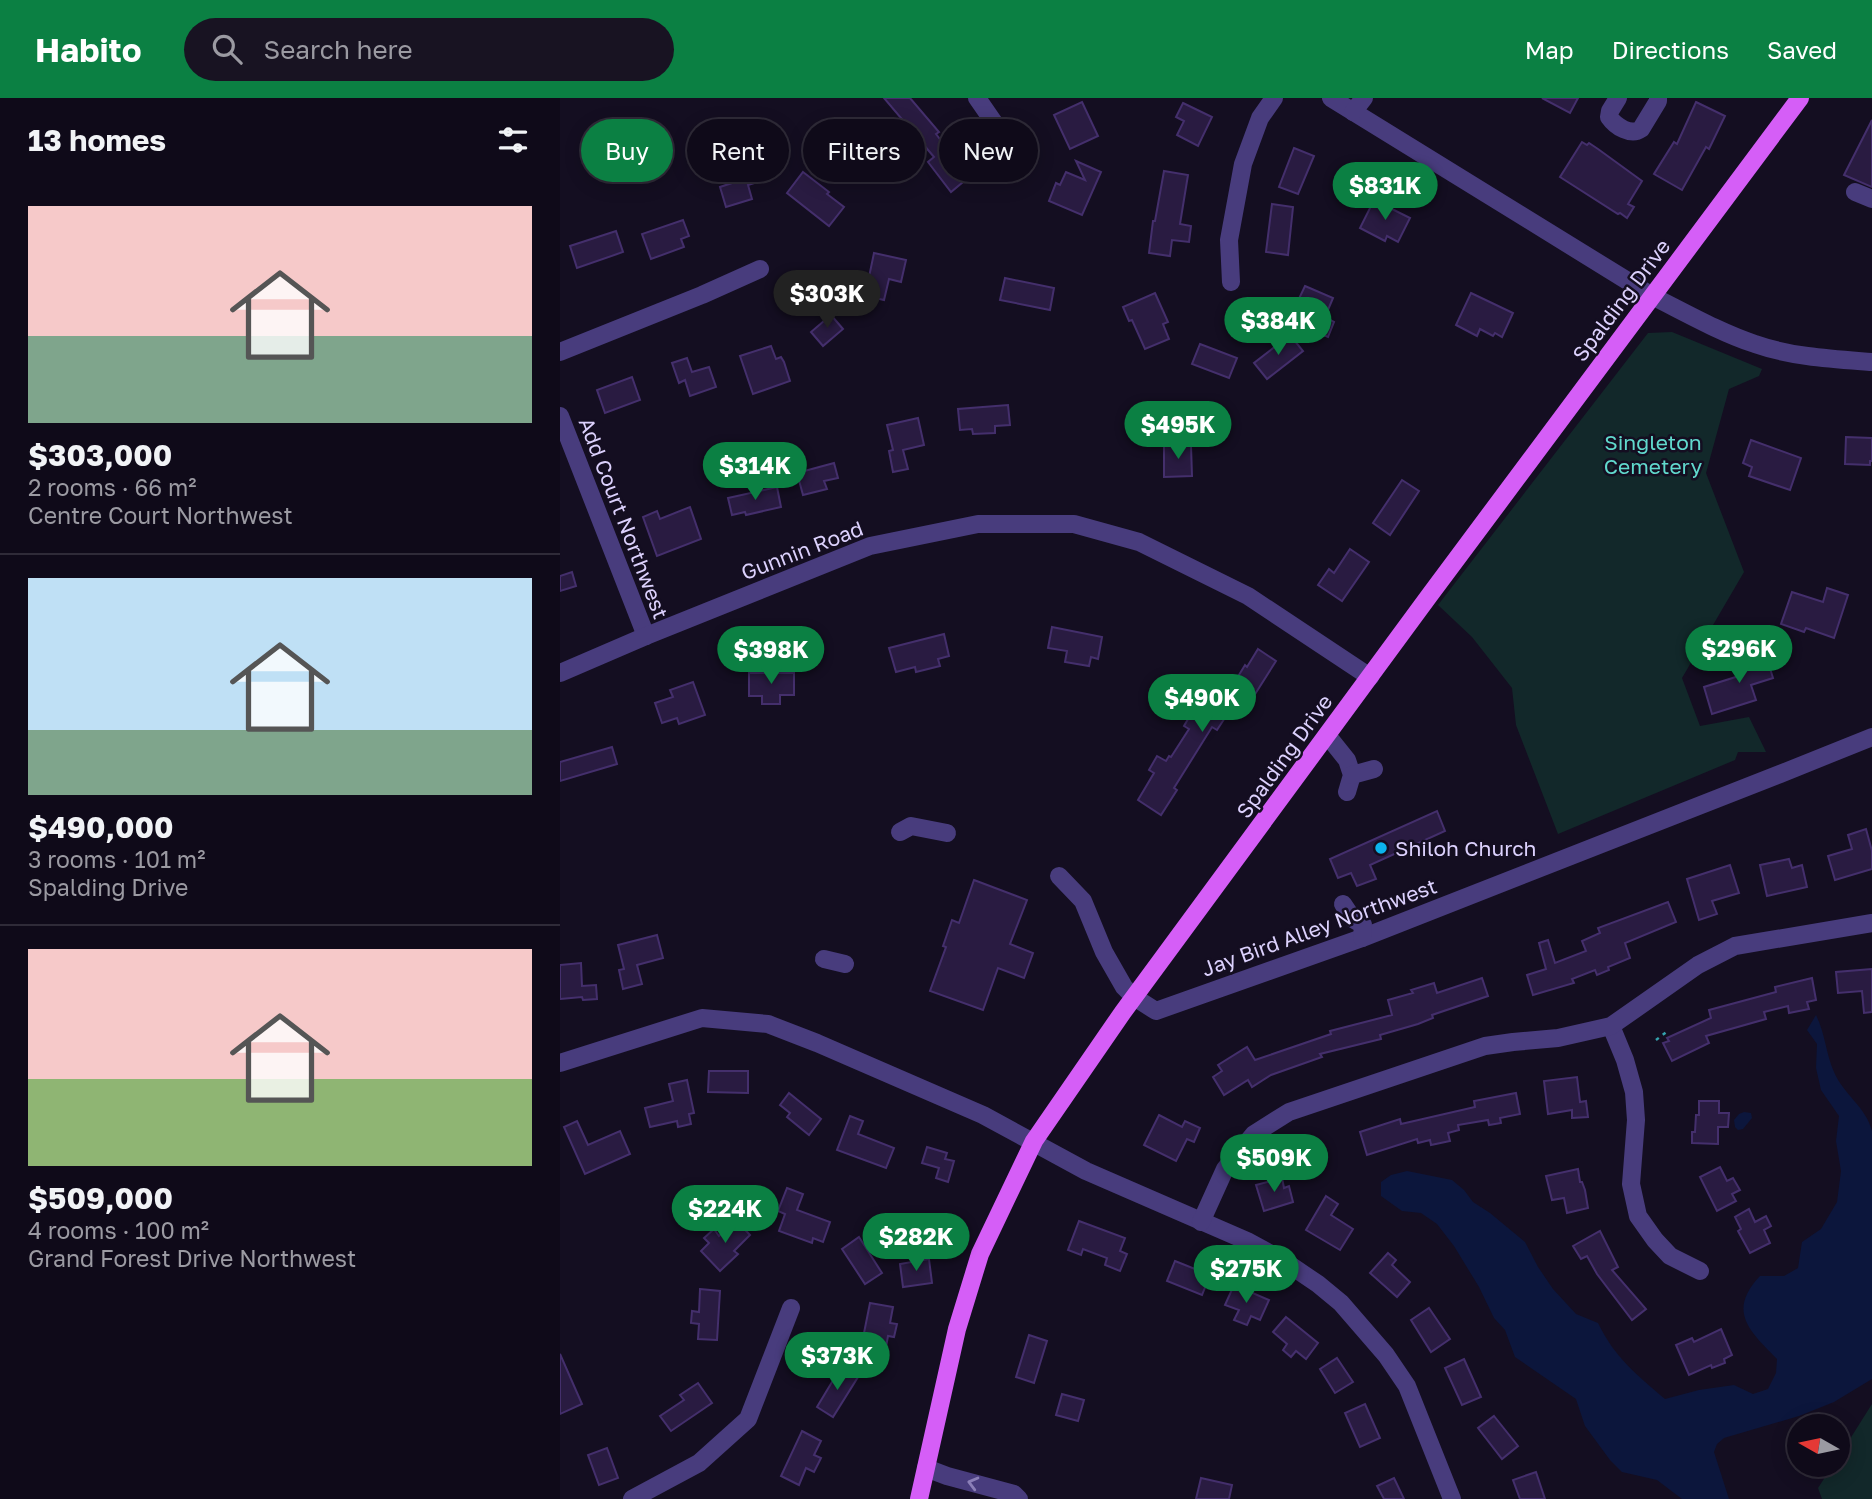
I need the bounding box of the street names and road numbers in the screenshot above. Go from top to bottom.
street label: Spalding Drive [1567,234,1675,366]
street label: Add Court Northwest [574,414,674,622]
street label: Gunnin Road [737,515,867,585]
street label: Spalding Drive [1230,689,1338,823]
street label: Jay Bird Alley Northwest [1198,872,1440,982]

